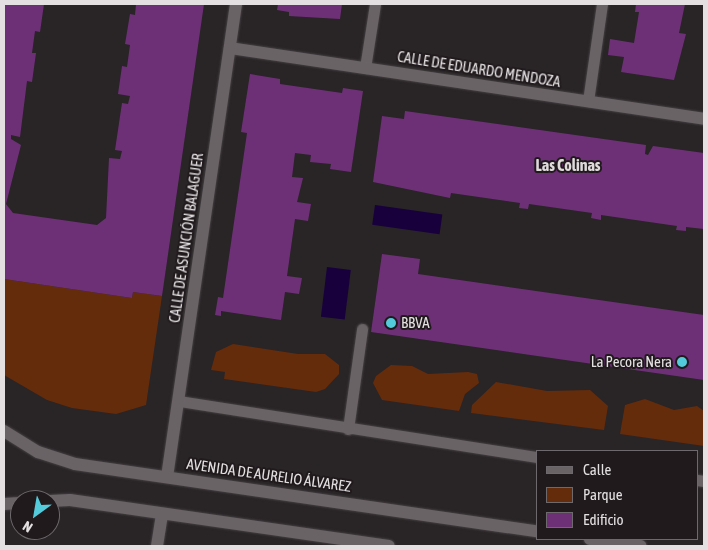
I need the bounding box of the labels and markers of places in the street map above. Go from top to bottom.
place label: BBVA [401,314,430,332]
marker: BBVA [385,317,397,329]
place label: La Pecora Nera [591,353,672,371]
marker: La Pecora Nera [676,356,688,368]

